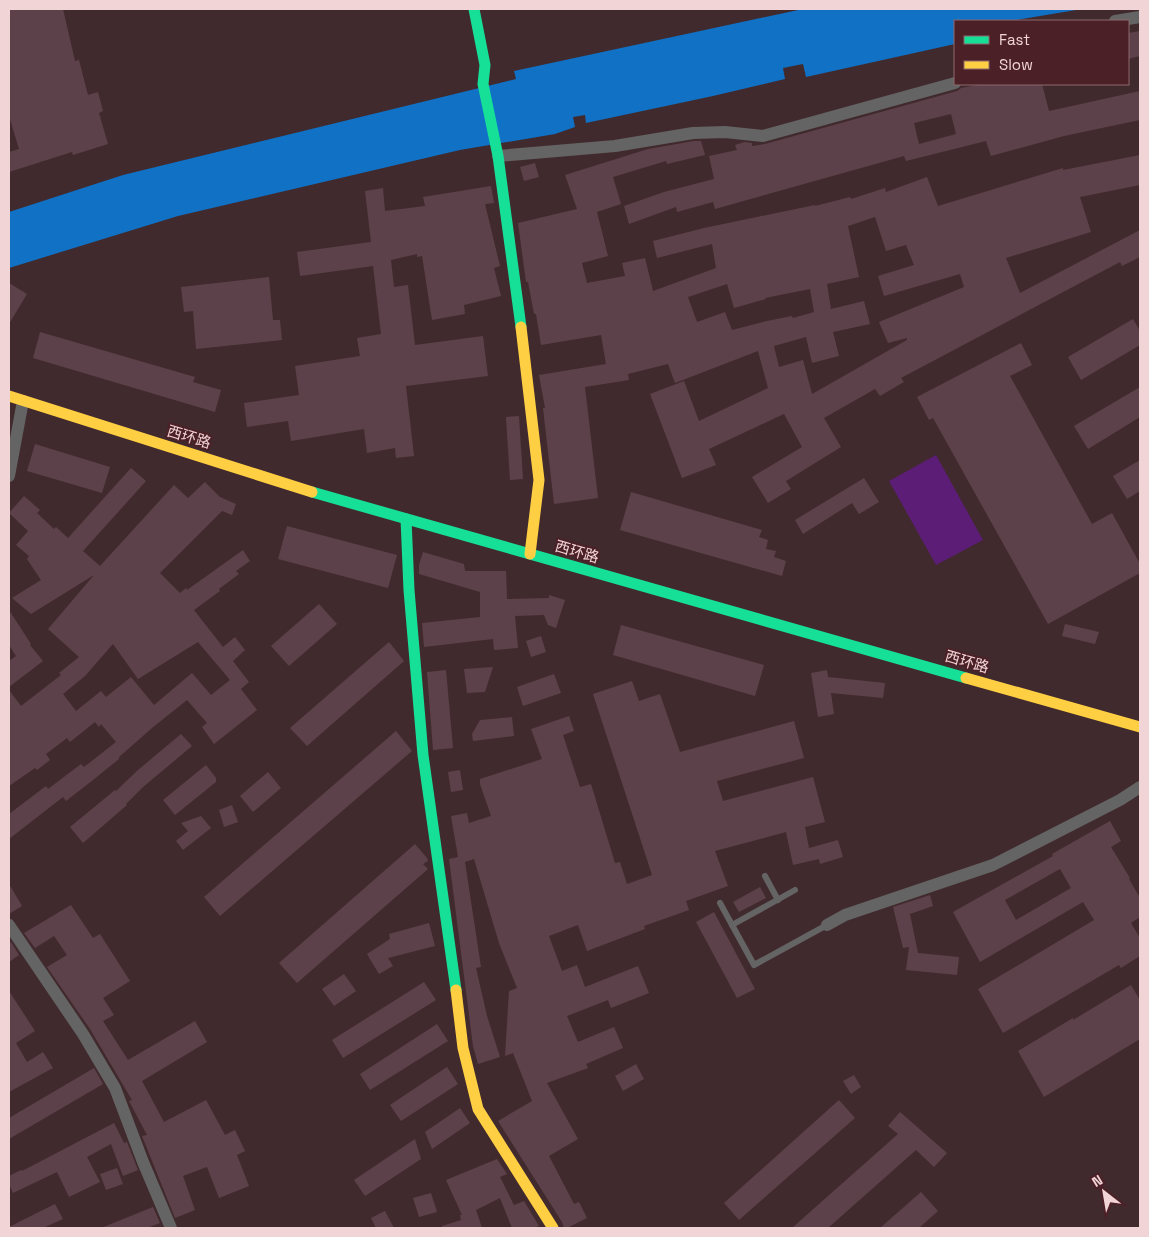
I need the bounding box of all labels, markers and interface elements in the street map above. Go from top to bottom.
legend [954,20,1129,85]
text: Fast [999,30,1030,49]
text: Slow [999,55,1033,74]
street label: 西环路 [165,421,213,452]
street label: 西环路 [553,536,601,567]
street label: 西环路 [943,646,991,677]
north arrow [1079,1167,1129,1217]
text: N [1089,1171,1106,1191]

